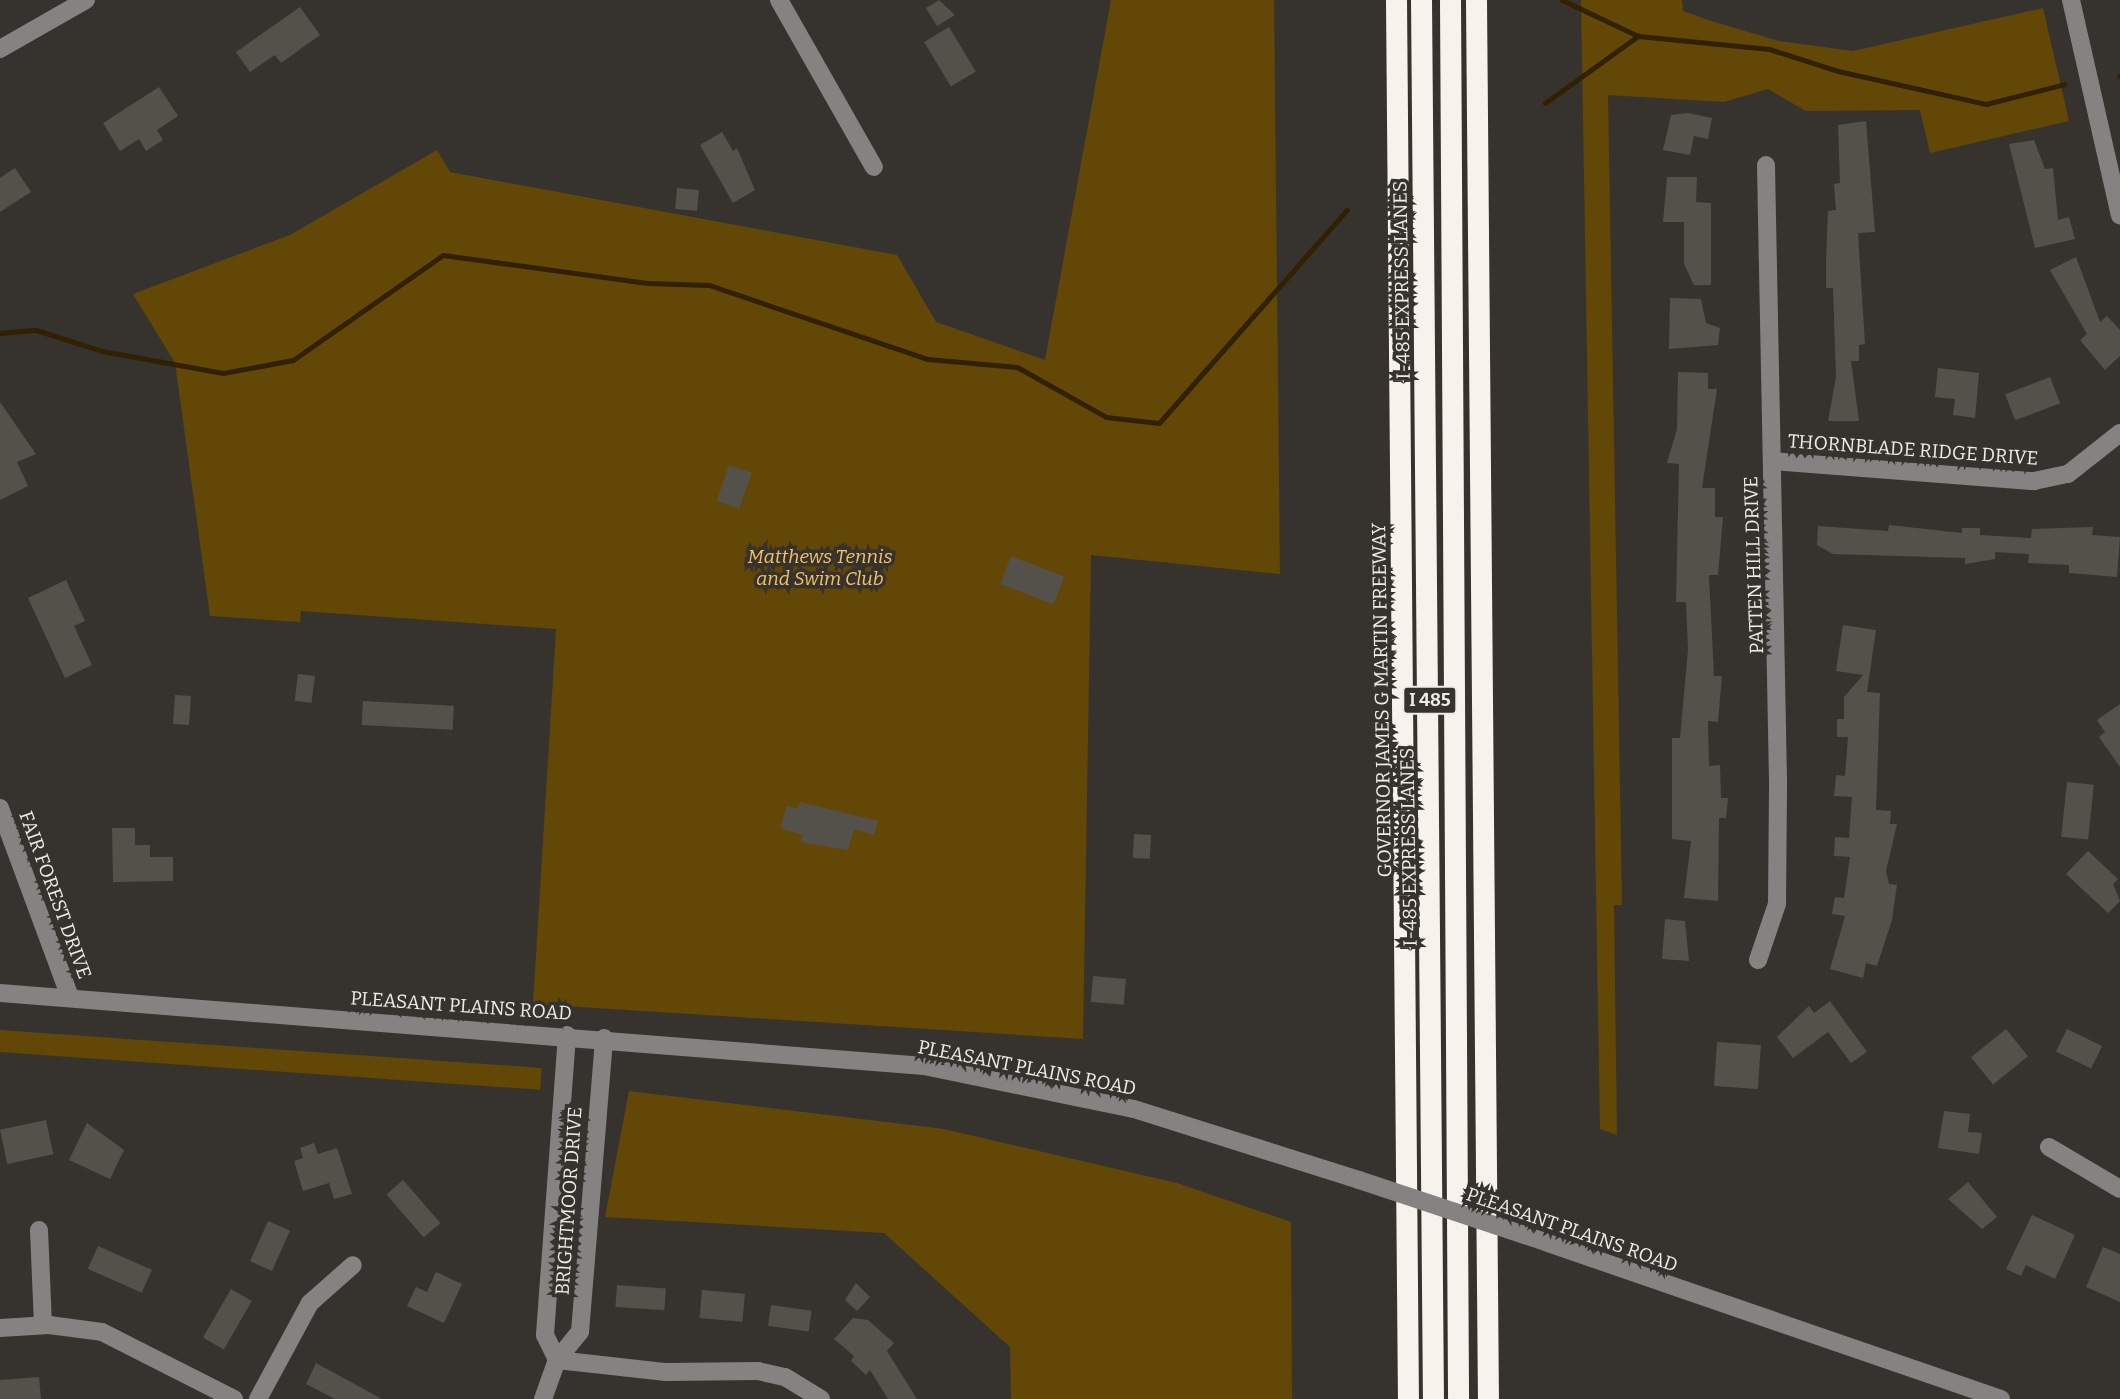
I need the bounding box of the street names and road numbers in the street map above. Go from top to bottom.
street label: I-485 EXPRESS LANES [1389,181,1415,379]
street label: THORNBLADE RIDGE DRIVE [1787,430,2039,470]
street label: PATTEN HILL DRIVE [1740,476,1768,654]
street label: GOVERNOR JAMES G MARTIN FREEWAY [1368,523,1396,877]
road number: I 485 [1402,686,1458,714]
street label: I-485 EXPRESS LANES [1396,748,1422,946]
street label: FAIR FOREST DRIVE [14,808,96,982]
street label: PLEASANT PLAINS ROAD [350,987,572,1025]
street label: PLEASANT PLAINS ROAD [916,1036,1138,1100]
street label: BRIGHTMOOR DRIVE [551,1106,587,1296]
street label: PLEASANT PLAINS ROAD [1463,1183,1681,1277]

